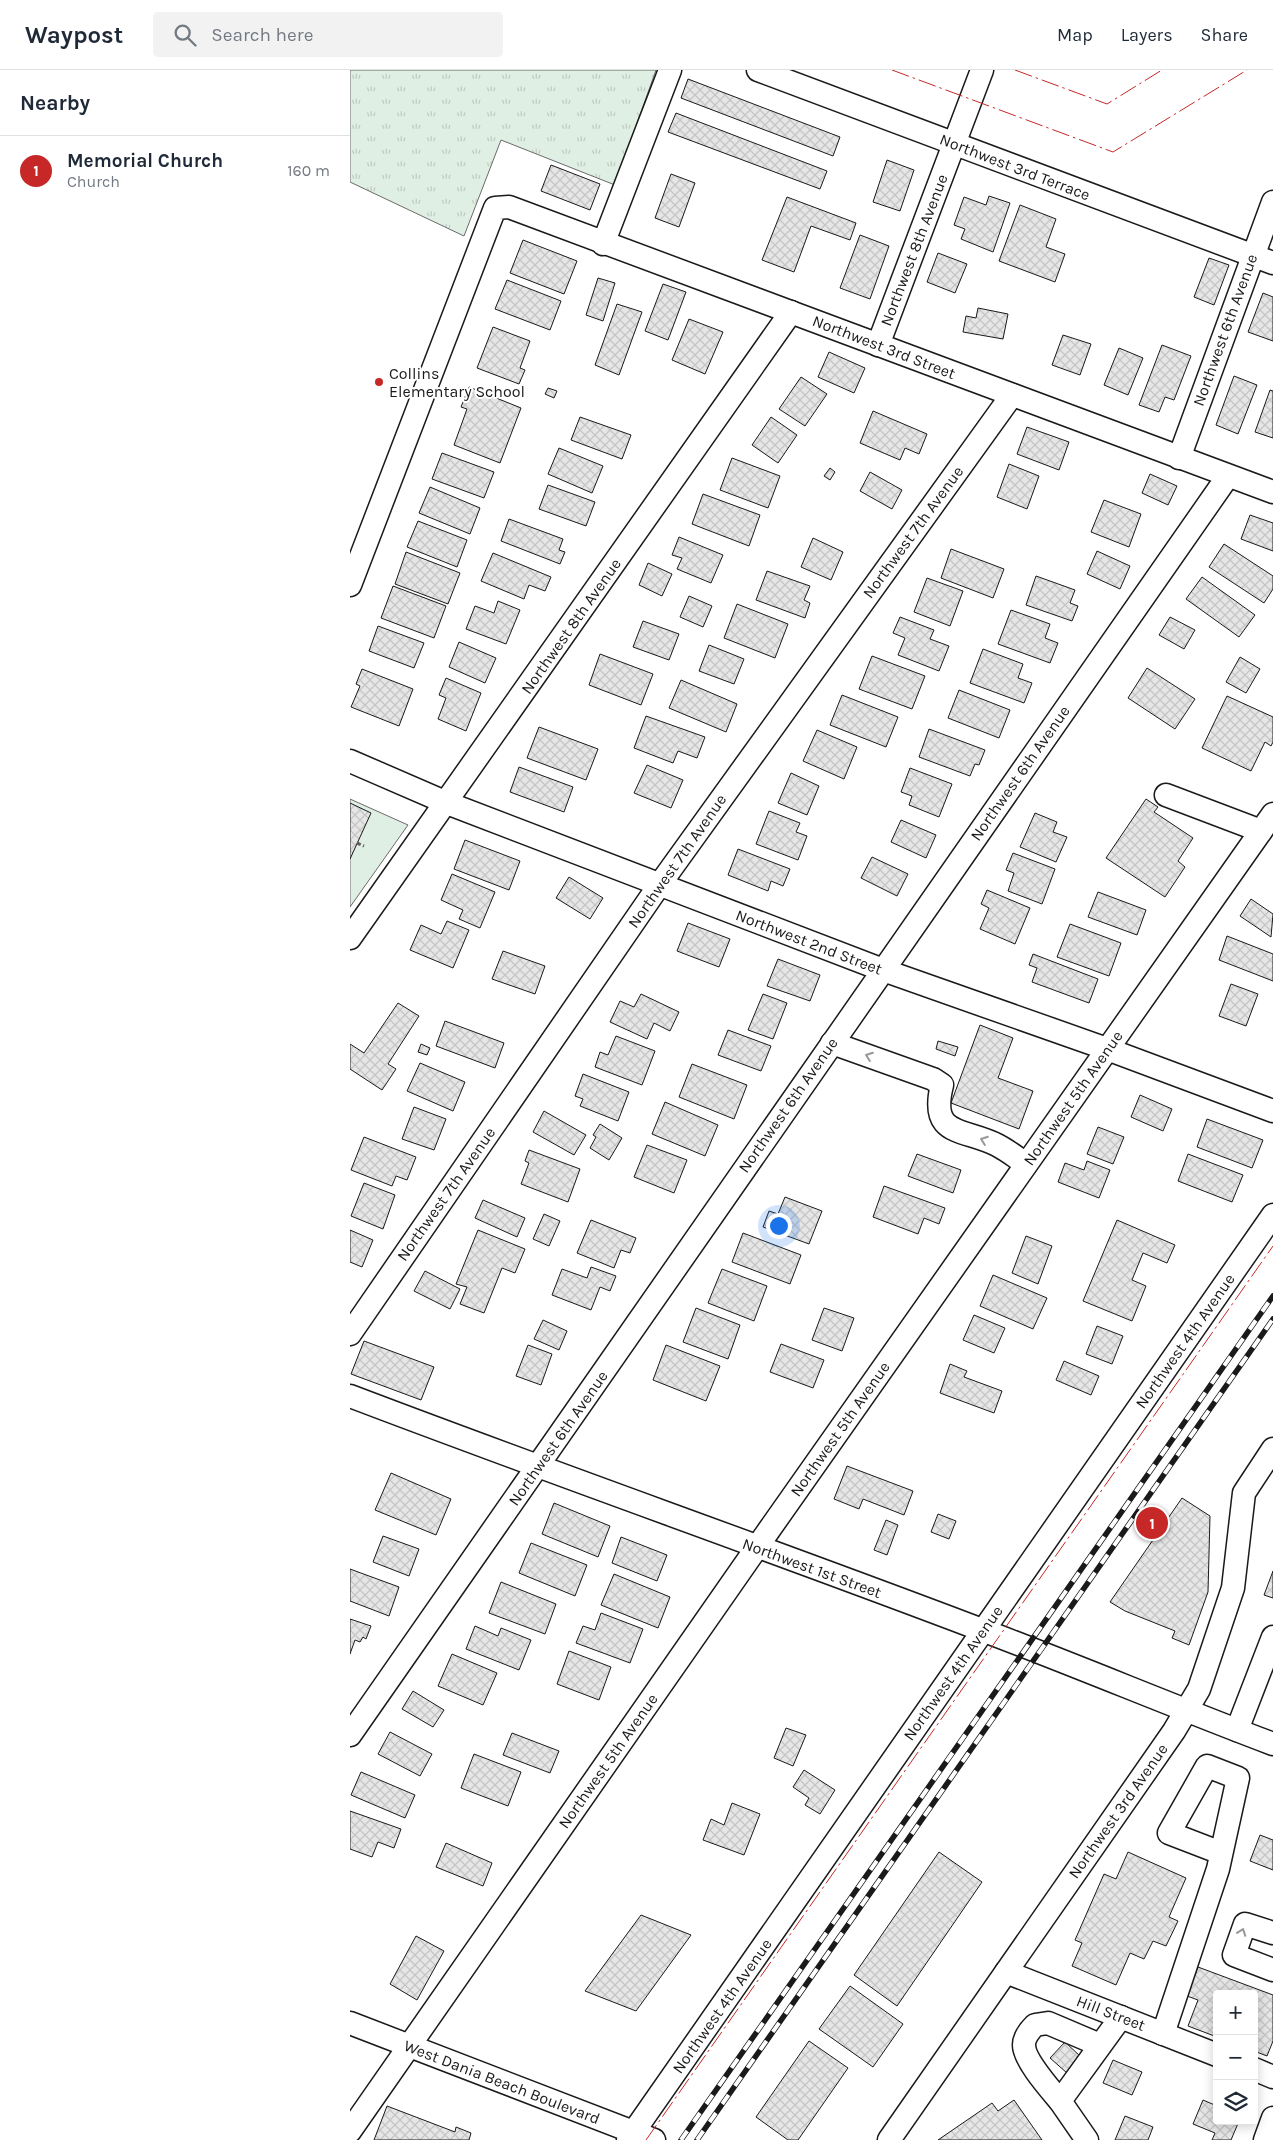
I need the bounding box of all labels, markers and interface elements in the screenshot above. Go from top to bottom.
search box [153,12,503,57]
text: Waypost [25,21,123,49]
icon: search [171,21,199,49]
text: Search here [211,24,313,46]
text: Map [1057,24,1093,46]
text: Layers [1121,24,1173,46]
text: Share [1201,24,1248,46]
text: Nearby [20,91,90,115]
street label: Northwest 3rd Terrace [937,130,1093,204]
text: Memorial Church [67,150,223,172]
text: 1 [33,161,39,180]
text: 160 m [287,161,330,180]
street label: Northwest 8th Avenue [876,171,952,329]
text: Church [67,172,120,191]
street label: Northwest 6th Avenue [1189,251,1261,409]
street label: Northwest 3rd Street [810,311,958,383]
place label: Collins Elementary School [389,364,525,401]
marker: Collins Elementary School [373,376,385,388]
street label: Northwest 7th Avenue [859,462,967,602]
street label: Northwest 8th Avenue [517,555,625,697]
street label: Northwest 6th Avenue [966,702,1074,844]
street label: Northwest 7th Avenue [624,790,730,932]
street label: Northwest 2nd Street [733,905,885,979]
street label: Northwest 5th Avenue [1019,1027,1127,1169]
street label: Northwest 6th Avenue [734,1034,842,1176]
one-way arrow [865,1052,874,1062]
street label: Northwest 7th Avenue [393,1123,499,1265]
one-way arrow [980,1136,989,1146]
your location [766,1213,792,1239]
street label: Northwest 4th Avenue [1131,1270,1239,1412]
street label: Northwest 5th Avenue [786,1358,894,1500]
street label: Northwest 6th Avenue [504,1367,612,1509]
pin: 1 [1136,1504,1168,1542]
street label: Northwest 1st Street [740,1534,884,1602]
street label: Northwest 4th Avenue [899,1602,1007,1744]
street label: Northwest 5th Avenue [554,1690,662,1832]
street label: Northwest 3rd Avenue [1064,1740,1172,1882]
one-way arrow [1236,1929,1246,1937]
street label: Northwest 4th Avenue [668,1935,776,2077]
map controls [1213,1990,1258,2125]
button: + [1213,1990,1258,2035]
street label: Hill Street [1074,1991,1148,2035]
button: − [1213,2035,1258,2080]
street label: West Dania Beach Boulevard [401,2036,603,2128]
button: layers [1213,2080,1258,2125]

